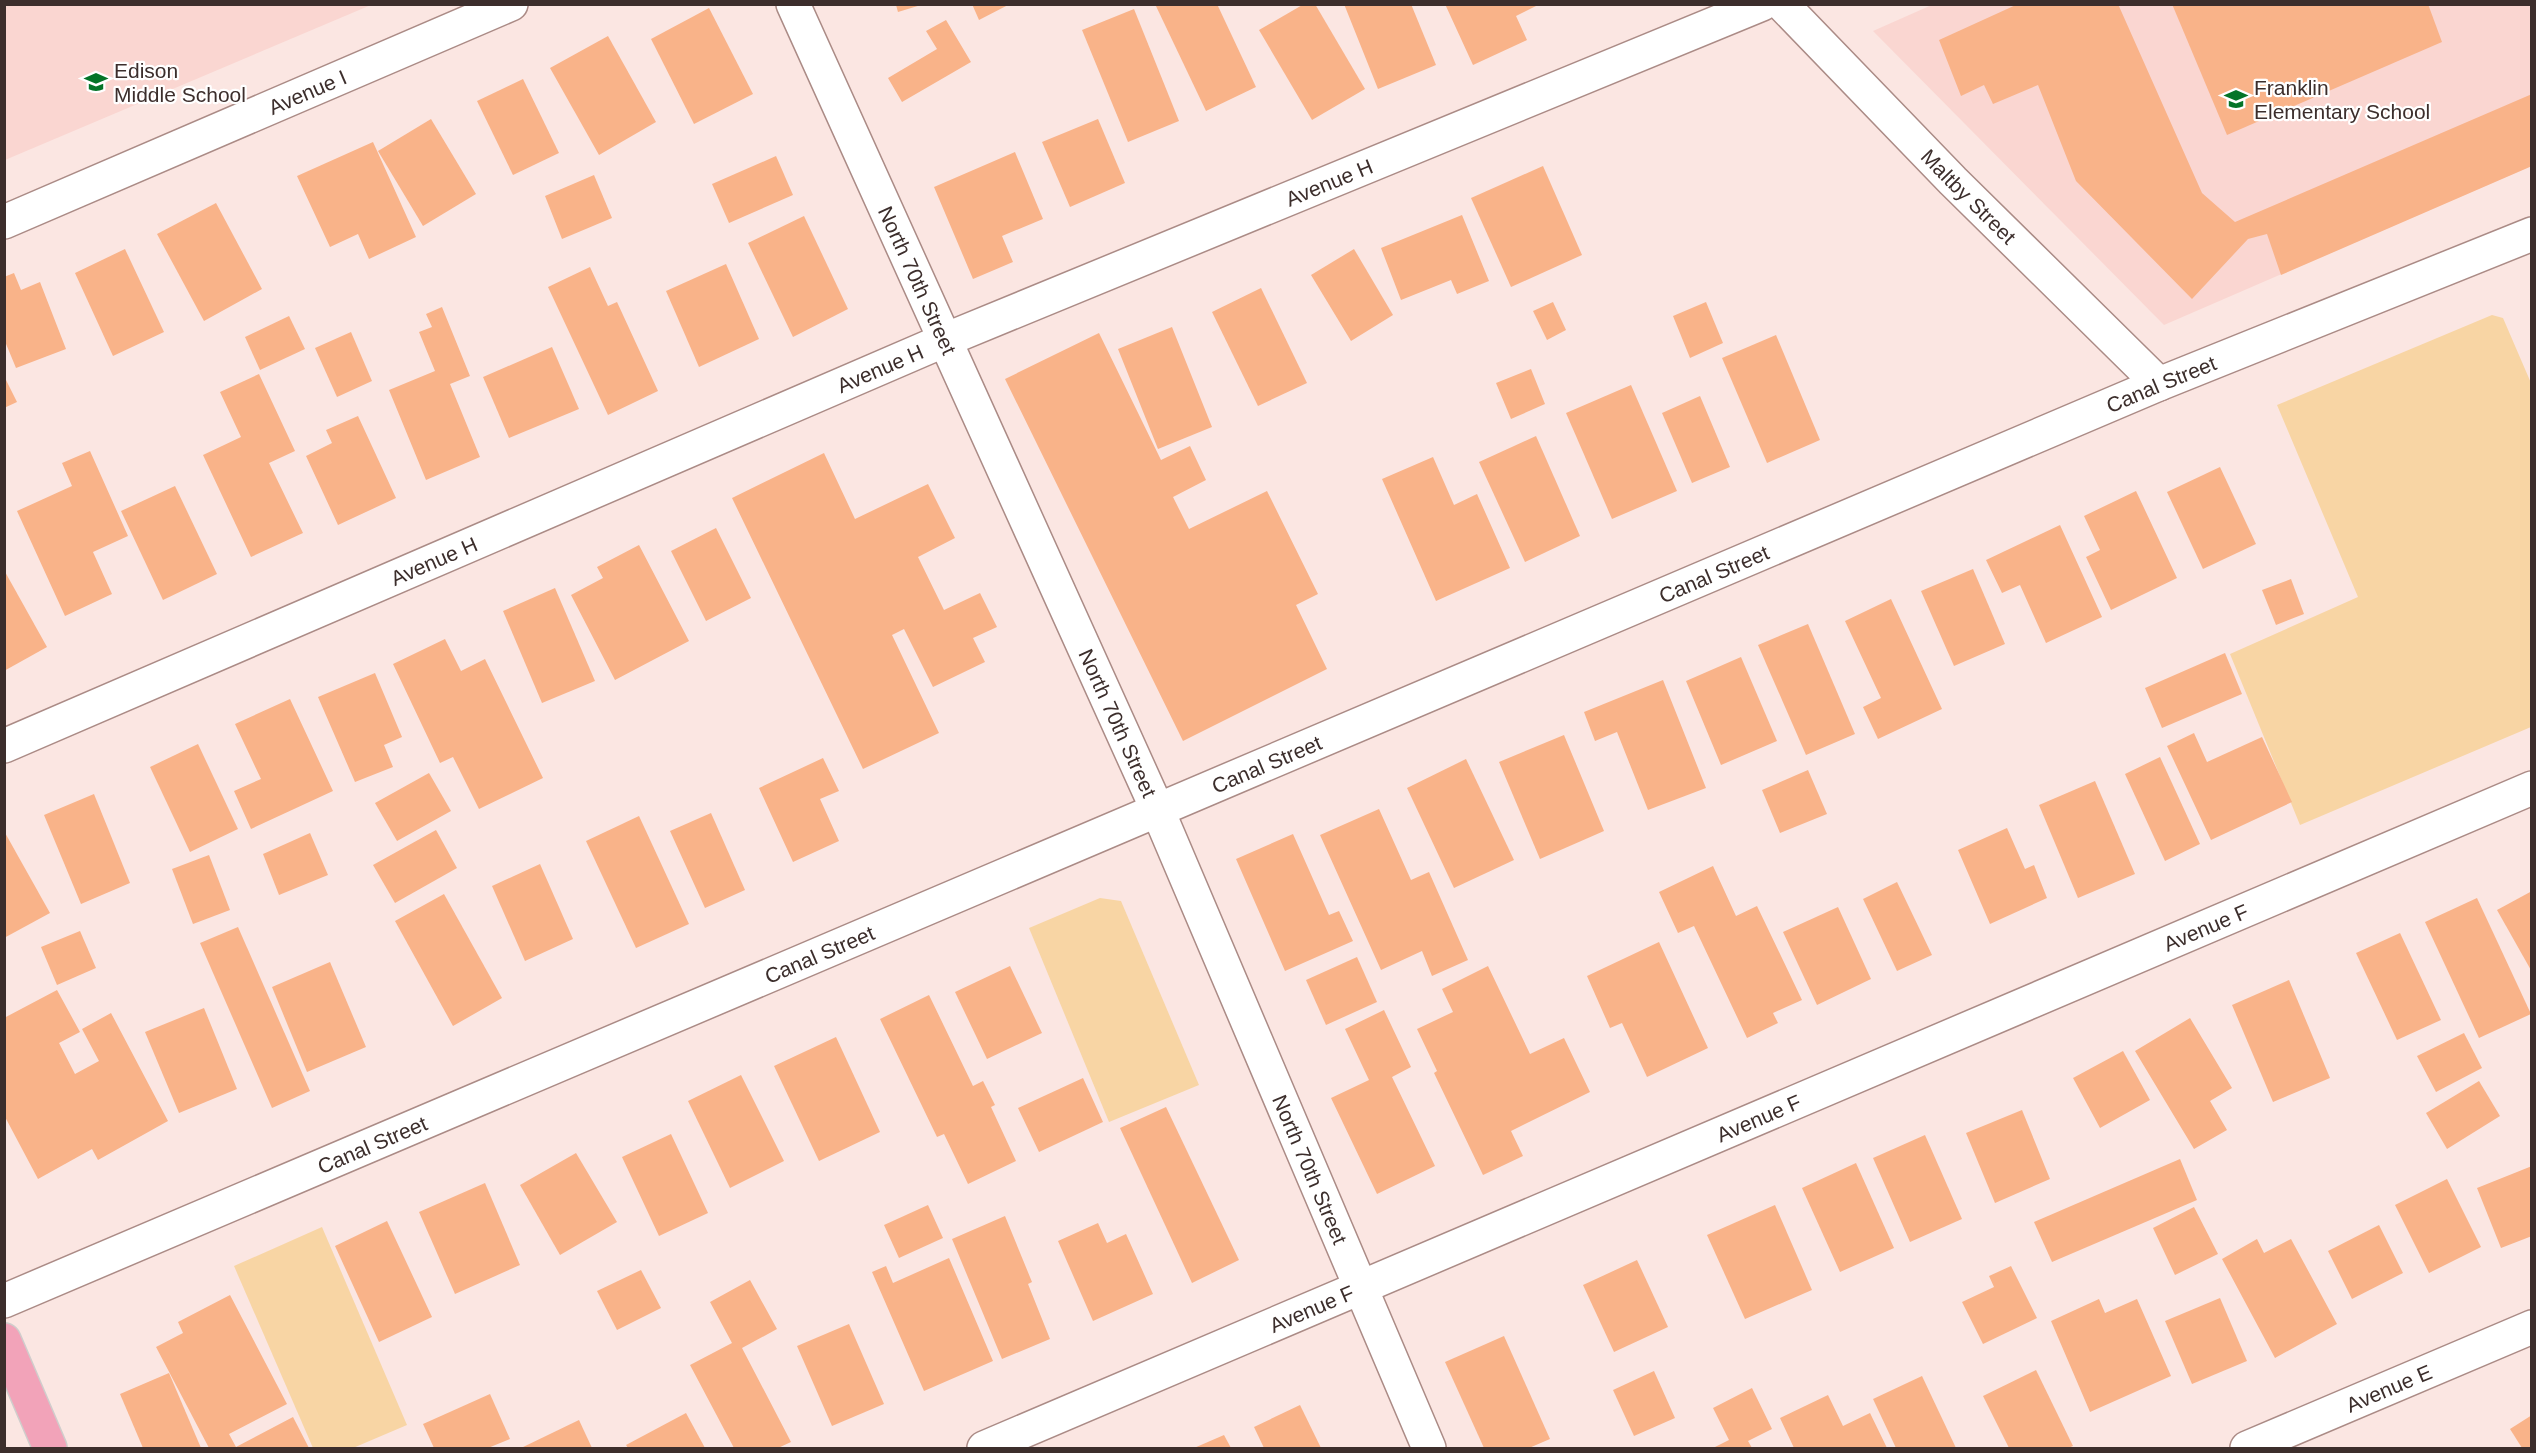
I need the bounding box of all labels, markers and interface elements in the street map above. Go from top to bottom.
place label: Edison Middle School [114,59,246,106]
street label: Avenue I [265,65,350,119]
school or university icon: Edison Middle School [83,69,109,95]
place label: Franklin Elementary School [2254,76,2430,123]
school or university icon: Franklin Elementary School [2223,86,2249,112]
street label: Maltby Street [1917,144,2021,248]
street label: Avenue H [1282,154,1376,210]
street label: North 70th Street [874,202,961,358]
street label: Avenue H [833,339,927,397]
street label: Canal Street [2103,351,2219,417]
street label: Avenue H [387,532,480,589]
street label: Canal Street [1655,540,1772,607]
street label: North 70th Street [1075,645,1162,801]
street label: Canal Street [1208,730,1325,797]
street label: Avenue F [2160,899,2251,955]
street label: Canal Street [761,921,878,988]
street label: Avenue F [1713,1090,1804,1146]
street label: North 70th Street [1268,1091,1352,1248]
street label: Canal Street [314,1111,430,1178]
street label: Avenue F [1266,1280,1357,1337]
street label: Avenue E [2342,1359,2435,1416]

